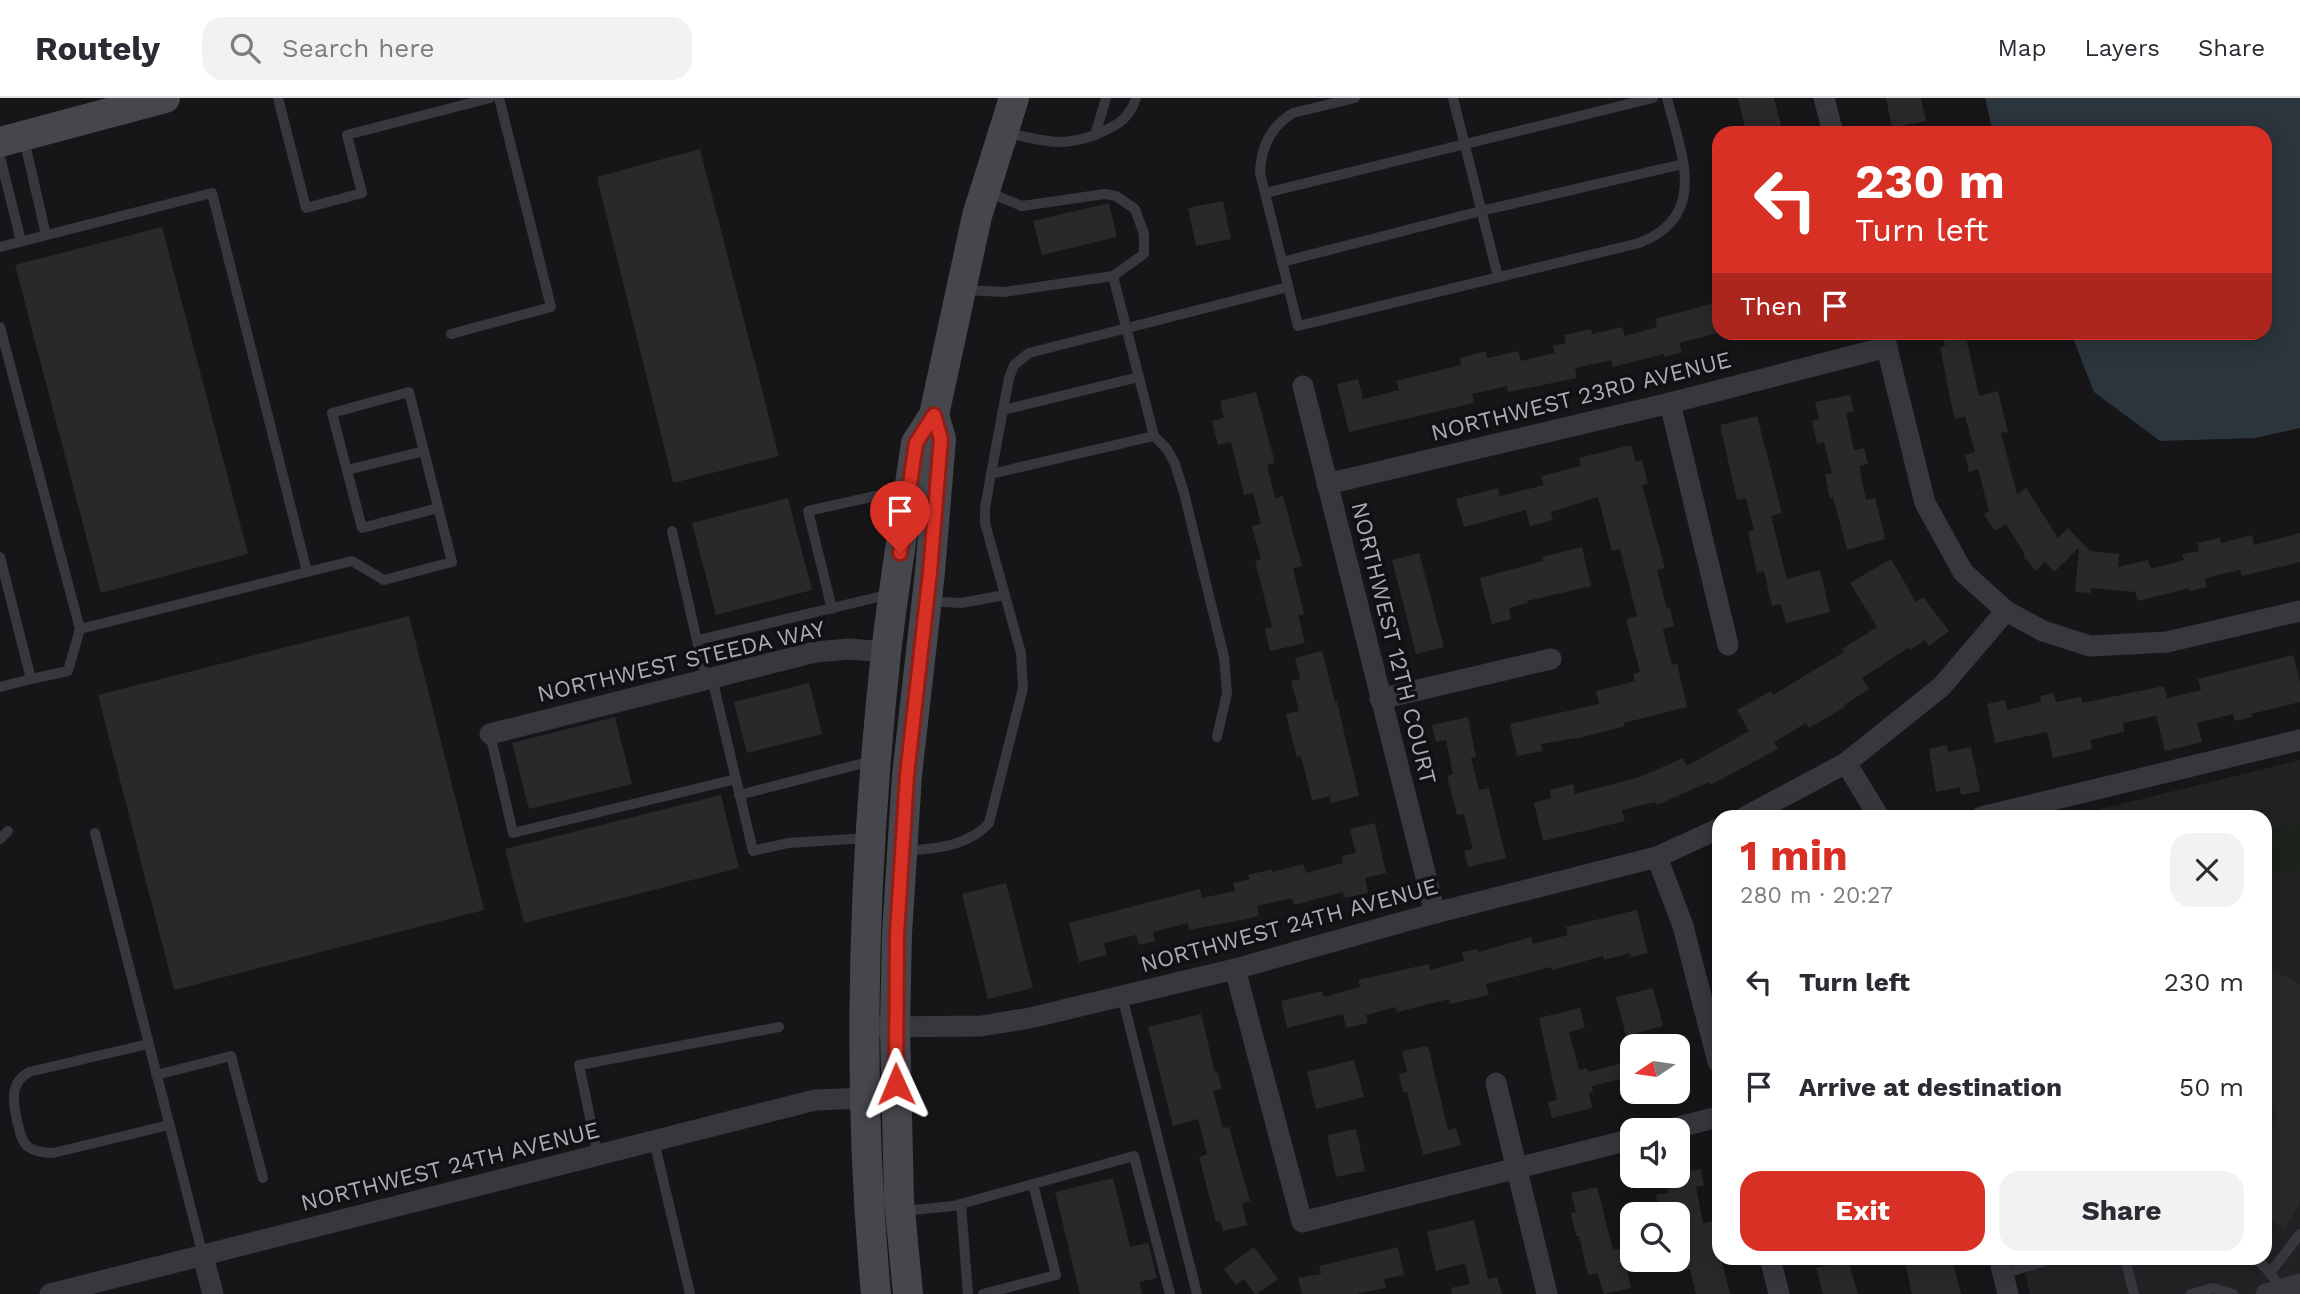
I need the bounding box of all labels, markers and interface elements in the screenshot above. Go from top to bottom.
search box [202,17,692,80]
text: Routely [35,29,160,68]
icon: search [226,29,264,67]
text: Search here [282,33,434,63]
text: Map [1998,34,2046,62]
text: Layers [2084,34,2160,62]
text: Share [2198,34,2265,62]
text: 230 m [1855,152,2005,210]
icon: left [1740,154,1831,245]
text: Turn left [1855,211,1988,249]
icon: arrive [1816,287,1854,325]
text: Then [1740,291,1802,321]
street label: NORTHWEST 23RD AVENUE [1428,346,1734,447]
pin [870,481,930,553]
icon: arrive [881,492,919,530]
street label: NORTHWEST 12TH COURT [1345,499,1442,787]
street label: NORTHWEST STEEDA WAY [535,615,828,708]
text: 1 min [1740,831,1848,880]
button: close [2170,833,2244,907]
street label: NORTHWEST 24TH AVENUE [1137,873,1441,978]
text: 280 m · 20:27 [1740,882,1893,909]
icon: left [1740,963,1778,1001]
text: Turn left [1799,967,1910,997]
text: 230 m [2164,967,2244,997]
north arrow [1620,1034,1690,1104]
map controls [1620,1034,1690,1272]
position arrow [859,1047,933,1121]
icon: arrive [1740,1068,1778,1106]
text: Arrive at destination [1799,1072,2062,1102]
text: 50 m [2179,1072,2244,1102]
street label: NORTHWEST 24TH AVENUE [298,1116,602,1217]
button: sound [1620,1118,1690,1188]
button: Exit [1740,1171,1985,1251]
button: Share [1999,1171,2244,1251]
button: search [1620,1202,1690,1272]

